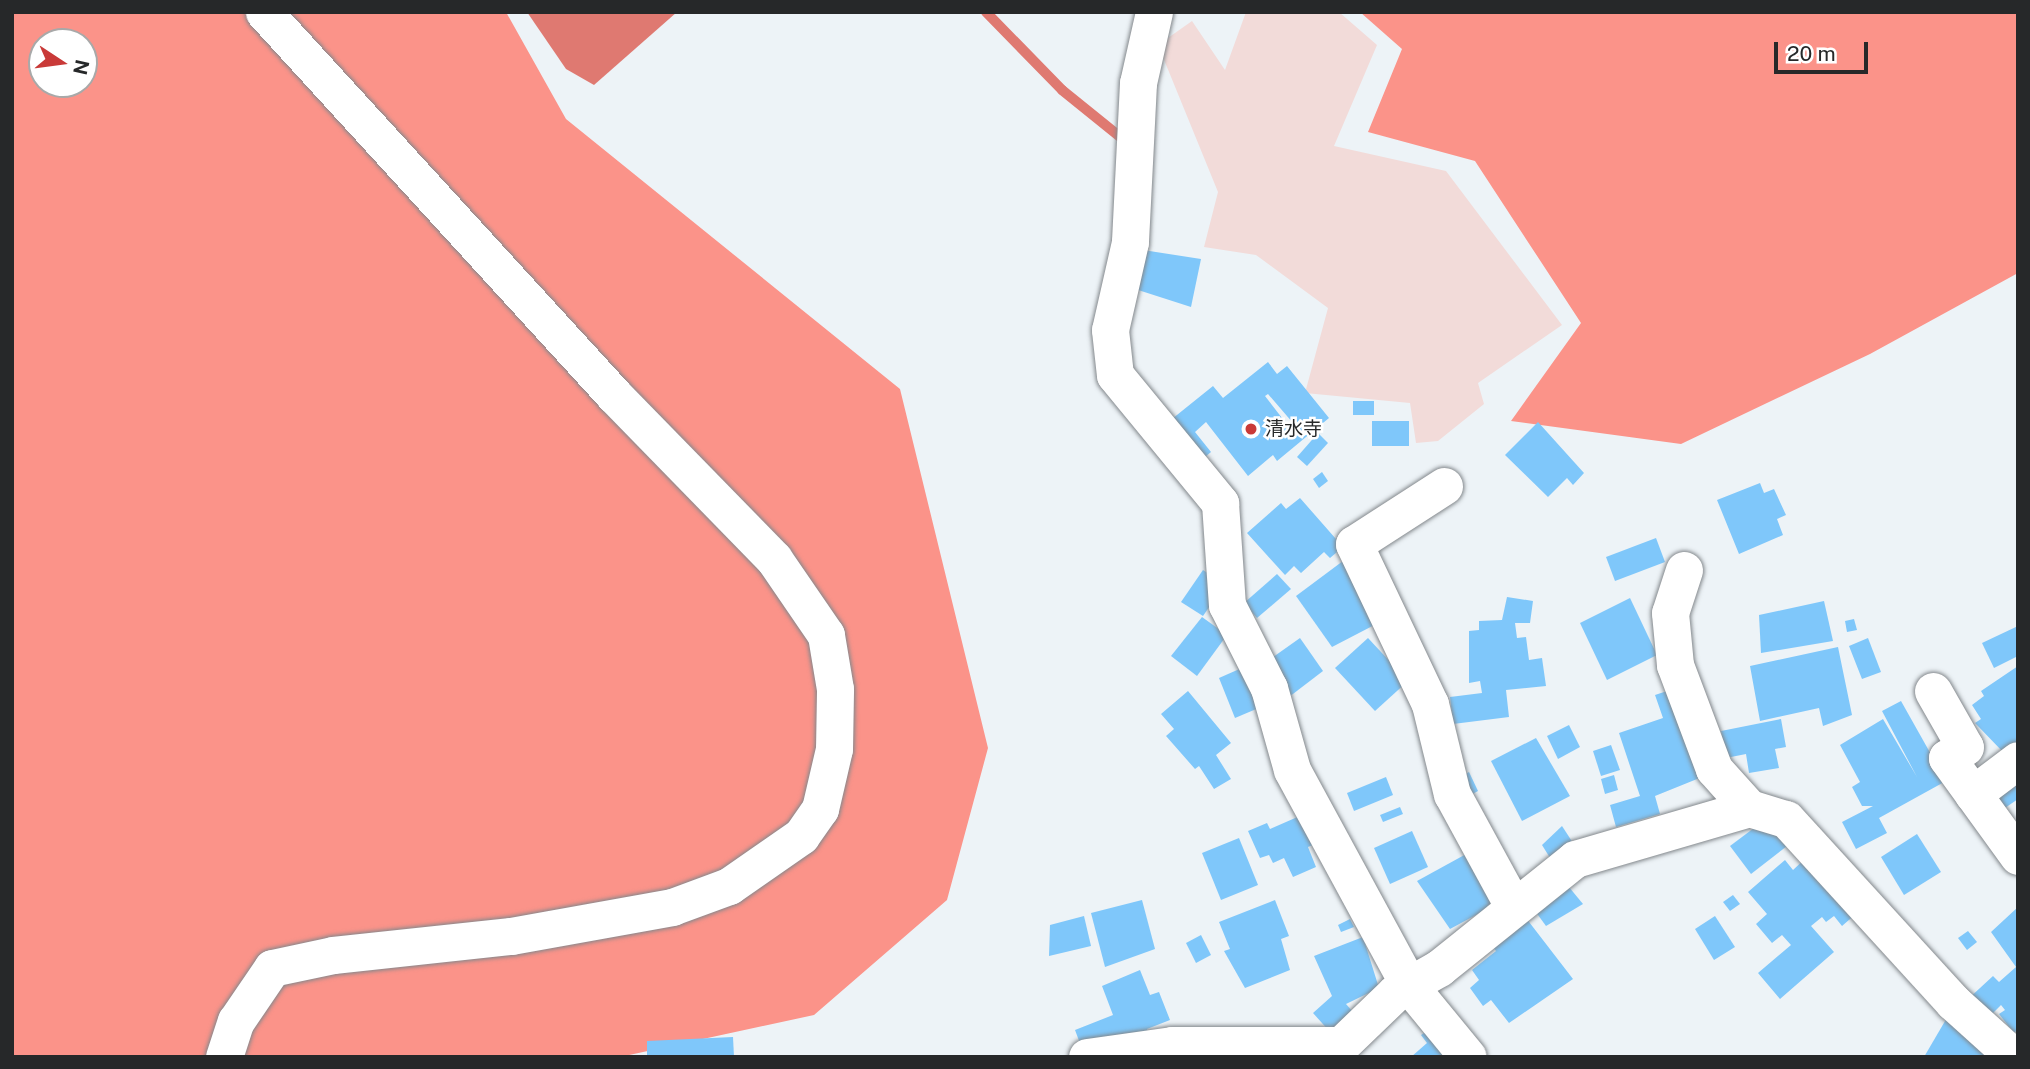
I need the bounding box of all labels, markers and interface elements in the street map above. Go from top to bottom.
north arrow [28,28,98,98]
scale bar [1778,28,1872,72]
text: 20 m [1787,41,1836,66]
text: N [69,58,94,77]
place label: 清水寺 [1265,418,1322,440]
marker: 清水寺 [1243,421,1259,437]

